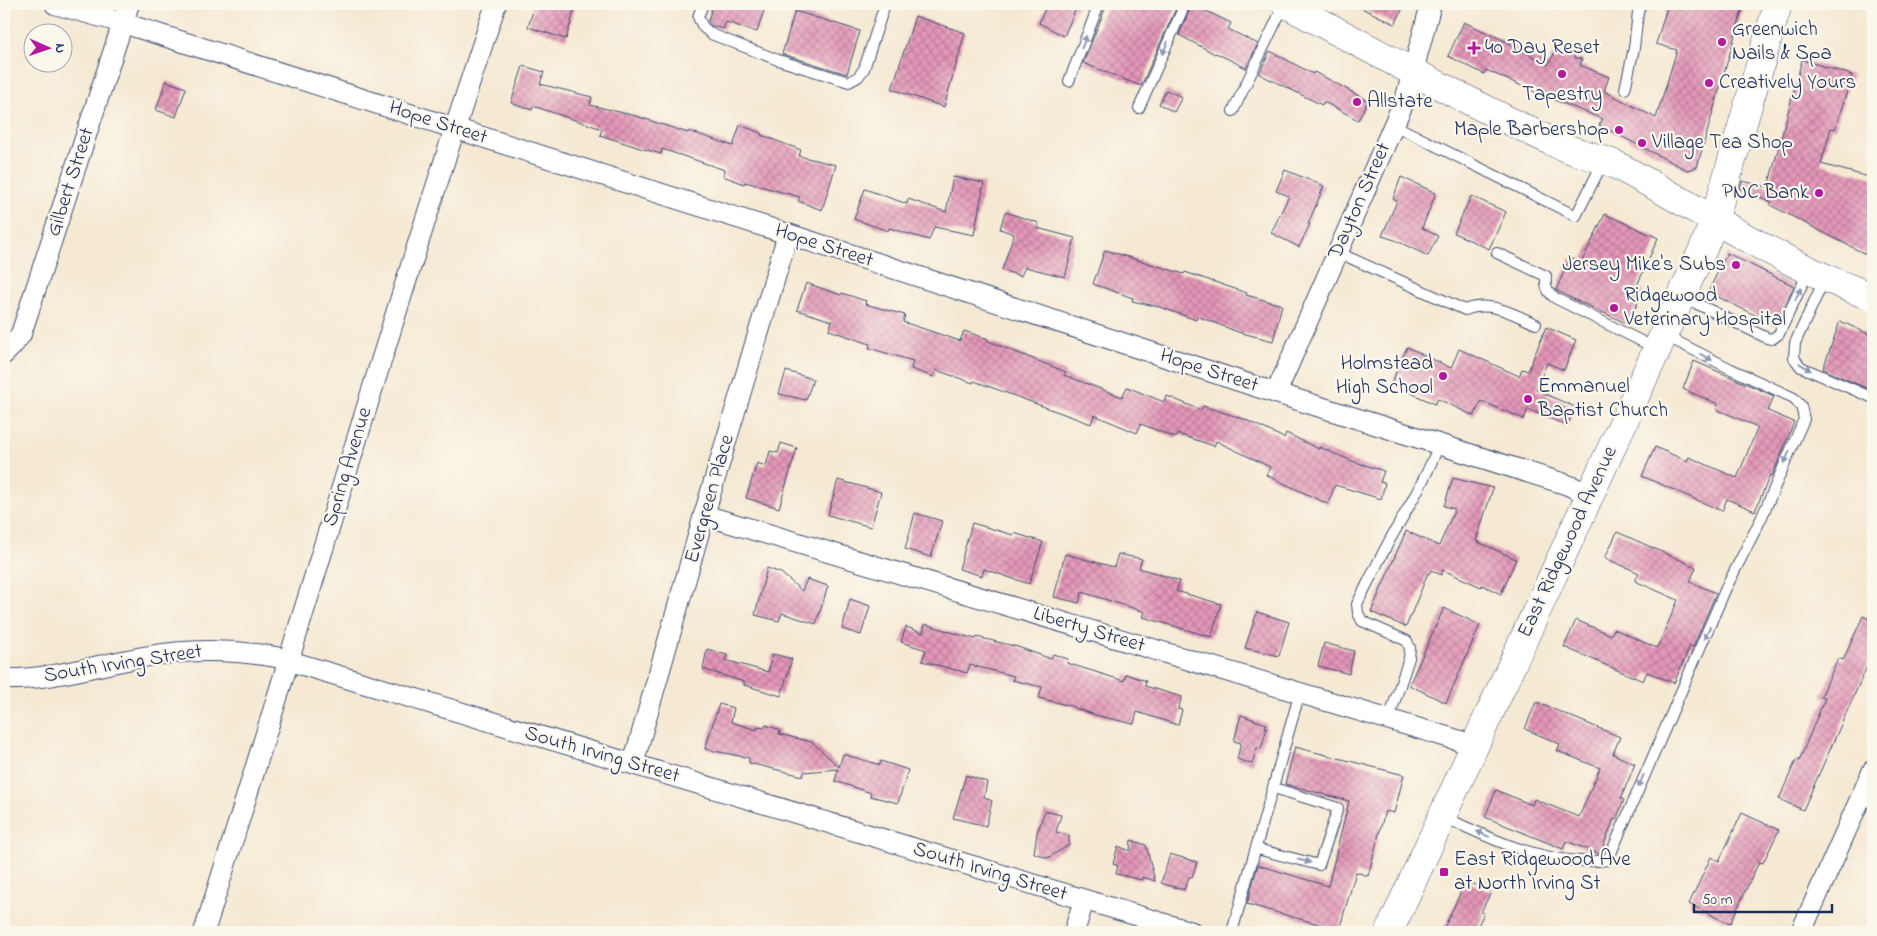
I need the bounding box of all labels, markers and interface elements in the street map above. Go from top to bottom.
place label: Greenwich Nails & Spa [1732,15,1832,69]
north arrow [22,22,72,72]
place label: 40 Day Reset [1485,33,1600,65]
one-way arrow [1081,35,1088,50]
marker: Greenwich Nails & Spa [1716,36,1728,48]
one-way arrow [1161,41,1169,55]
marker: 40 Day Reset [1467,41,1481,55]
text: N [49,43,70,53]
marker: Tapestry [1556,68,1568,80]
place label: Creatively Yours [1719,68,1856,100]
marker: Creatively Yours [1703,77,1715,89]
place label: Tapestry [1522,80,1602,112]
place label: Allstate [1367,87,1433,117]
street label: Hope Street [385,93,491,153]
marker: Allstate [1351,96,1363,108]
place label: Maple Barbershop [1454,115,1609,145]
street label: Gilbert Street [39,124,103,240]
marker: Maple Barbershop [1613,124,1625,136]
place label: Village Tea Shop [1651,128,1793,160]
marker: Village Tea Shop [1636,137,1648,149]
street label: Dayton Street [1320,138,1401,266]
place label: PNC Bank [1722,178,1810,208]
marker: PNC Bank [1813,187,1825,199]
street label: Hope Street [771,216,877,276]
place label: Jersey Mike's Subs [1562,250,1726,282]
marker: Jersey Mike's Subs [1730,259,1742,271]
place label: Ridgewood Veterinary Hospital [1623,281,1786,337]
one-way arrow [1793,287,1802,302]
marker: Ridgewood Veterinary Hospital [1608,302,1620,314]
street label: Hope Street [1156,341,1262,401]
place label: Holmstead High School [1336,349,1433,405]
one-way arrow [1699,353,1713,361]
one-way arrow [1798,362,1812,371]
marker: Holmstead High School [1437,370,1449,382]
place label: Emmanuel Baptist Church [1537,372,1668,426]
marker: Emmanuel Baptist Church [1522,393,1534,405]
street label: Spring Avenue [316,403,382,531]
street label: Evergreen Place [677,431,745,567]
street label: East Ridgewood Avenue [1510,441,1628,644]
one-way arrow [1783,450,1791,464]
street label: Liberty Street [1029,599,1149,663]
one-way arrow [1703,626,1711,640]
street label: South Irving Street [42,637,205,693]
street label: South Irving Street [520,719,683,793]
one-way arrow [1637,774,1645,788]
one-way arrow [1476,830,1490,838]
street label: South Irving Street [909,834,1071,912]
place label: East Ridgewood Ave at North Irving St [1454,845,1631,901]
one-way arrow [1297,857,1312,865]
marker: East Ridgewood Ave at North Irving St [1438,866,1450,878]
scale bar [1694,881,1832,913]
text: 50 m [1702,889,1733,911]

